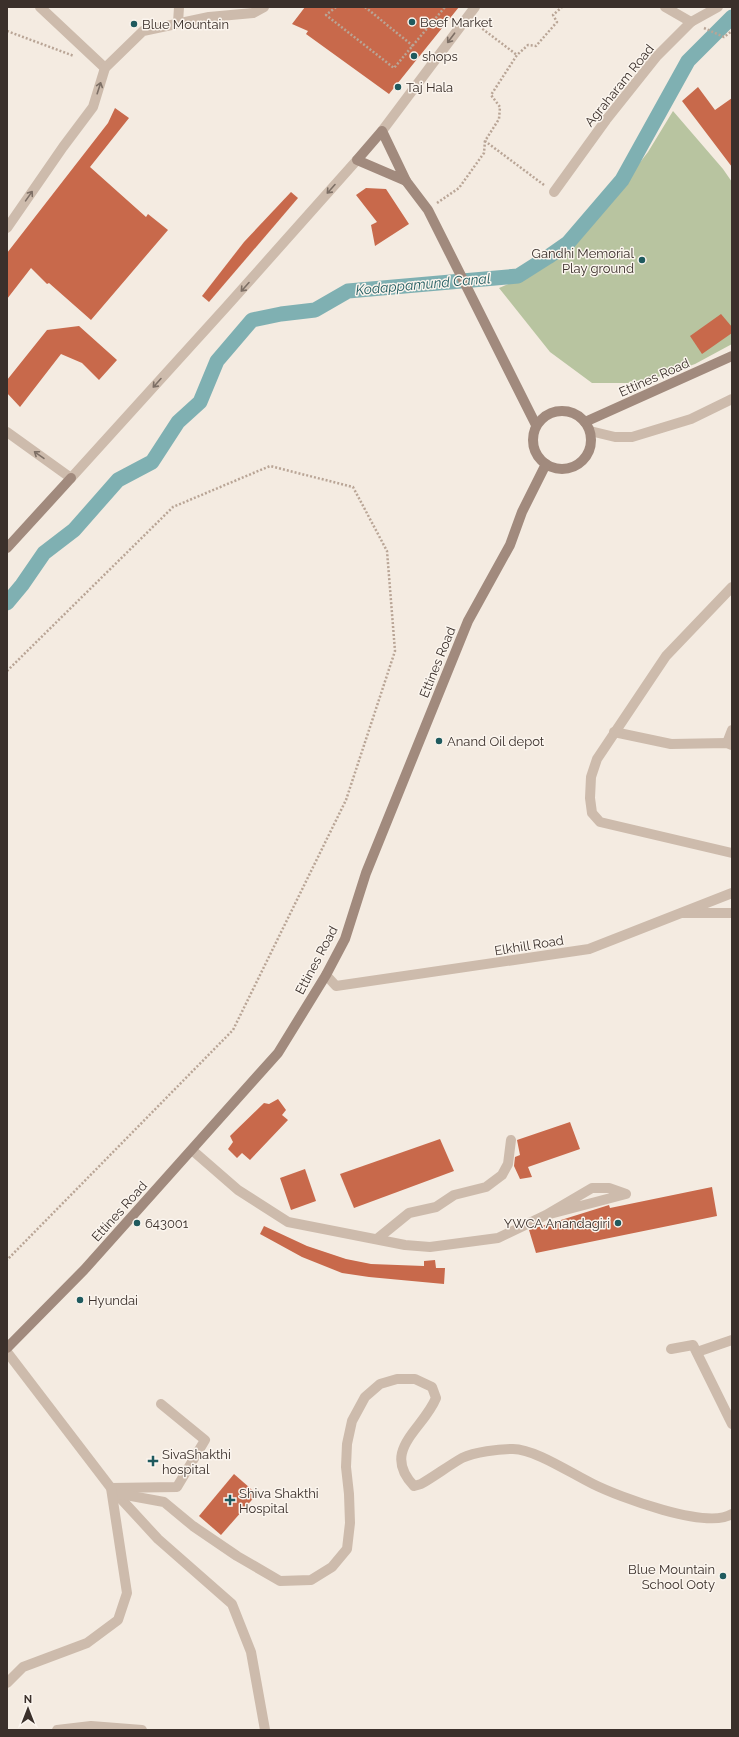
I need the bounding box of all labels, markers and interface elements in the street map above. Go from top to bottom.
place label: Beef Market [420,15,493,30]
place label: Blue Mountain [142,17,229,32]
marker: Beef Market [407,17,417,27]
marker: Blue Mountain [129,19,139,29]
one-way arrow [447,33,456,44]
street label: Agraharam Road [582,41,657,129]
place label: shops [422,49,458,64]
marker: shops [409,51,419,61]
place label: Taj Hala [406,80,453,95]
one-way arrow [96,81,103,94]
marker: Taj Hala [393,82,403,92]
one-way arrow [327,184,336,194]
one-way arrow [25,191,33,202]
place label: Gandhi Memorial Play ground [532,246,634,276]
marker: Gandhi Memorial Play ground [637,255,647,265]
water label: Kodappamund Canal [355,270,491,298]
one-way arrow [240,281,249,292]
street label: Ettines Road [617,355,692,400]
one-way arrow [153,378,162,388]
one-way arrow [34,451,45,459]
street label: Ettines Road [416,624,459,700]
place label: Anand Oil depot [447,734,545,749]
marker: Anand Oil depot [434,736,444,746]
street label: Ettines Road [292,923,341,997]
street label: Elkhill Road [493,933,565,958]
street label: Ettines Road [89,1178,150,1244]
place label: 643001 [145,1216,189,1231]
place label: YWCA Anandagiri [504,1216,610,1231]
marker: 643001 [132,1218,142,1228]
marker: YWCA Anandagiri [613,1218,623,1228]
place label: Hyundai [88,1293,138,1308]
marker: Hyundai [75,1295,85,1305]
place label: SivaShakthi hospital [162,1447,231,1477]
marker: SivaShakthi hospital [147,1455,159,1467]
place label: Shiva Shakthi Hospital [239,1486,319,1516]
marker: Shiva Shakthi Hospital [224,1494,236,1506]
place label: Blue Mountain School Ooty [628,1562,715,1592]
marker: Blue Mountain School Ooty [718,1571,728,1581]
north arrow [8,1689,48,1729]
text: N [24,1693,32,1706]

